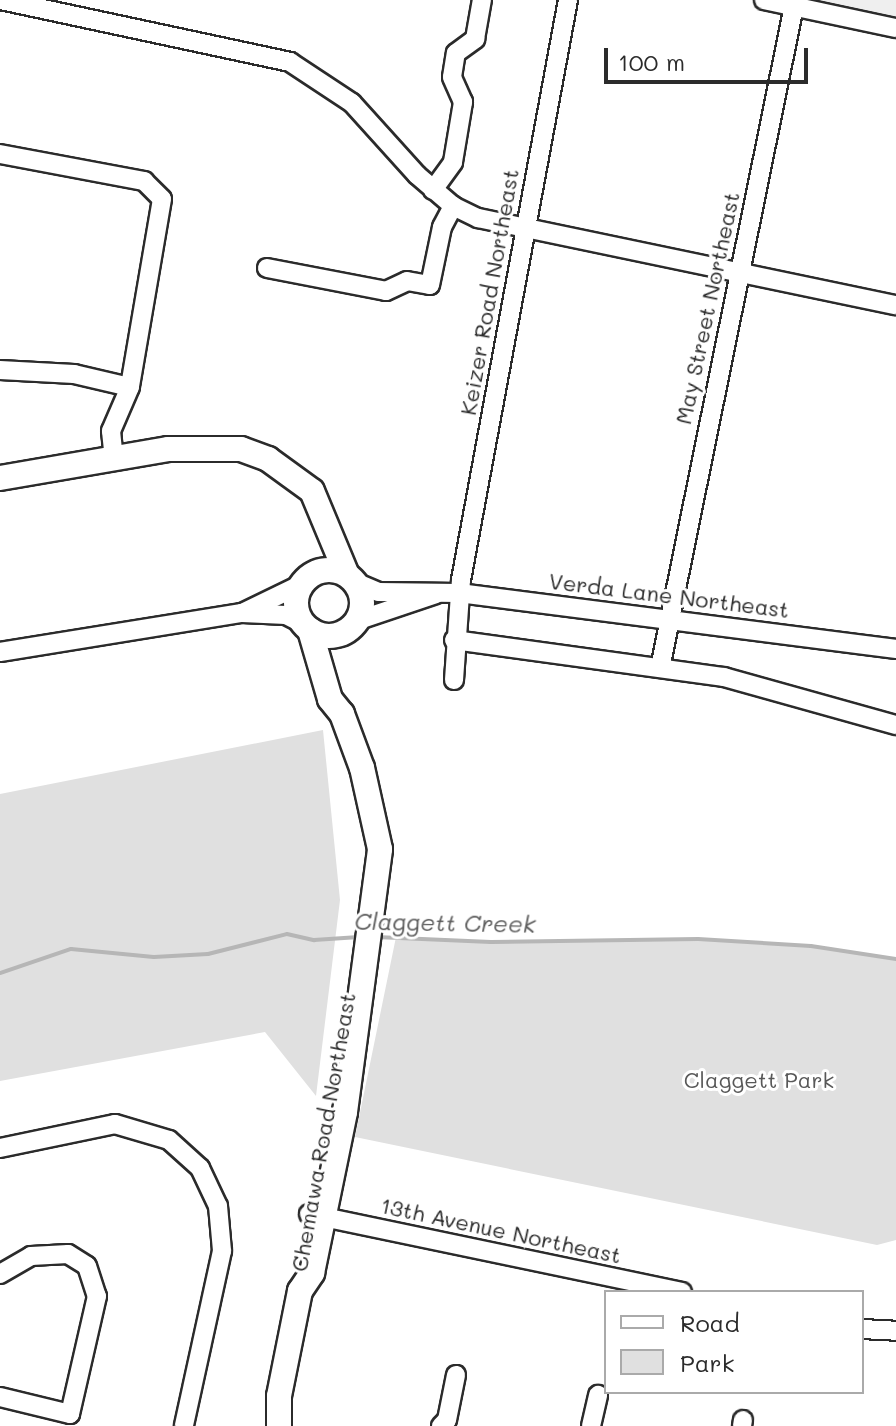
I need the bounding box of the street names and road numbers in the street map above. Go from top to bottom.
street label: Keizer Road Northeast [454,167,524,417]
street label: May Street Northeast [669,189,745,427]
street label: Verda Lane Northeast [547,567,791,623]
street label: Chemawa Road Northeast [285,990,361,1274]
street label: 13th Avenue Northeast [378,1192,624,1268]

